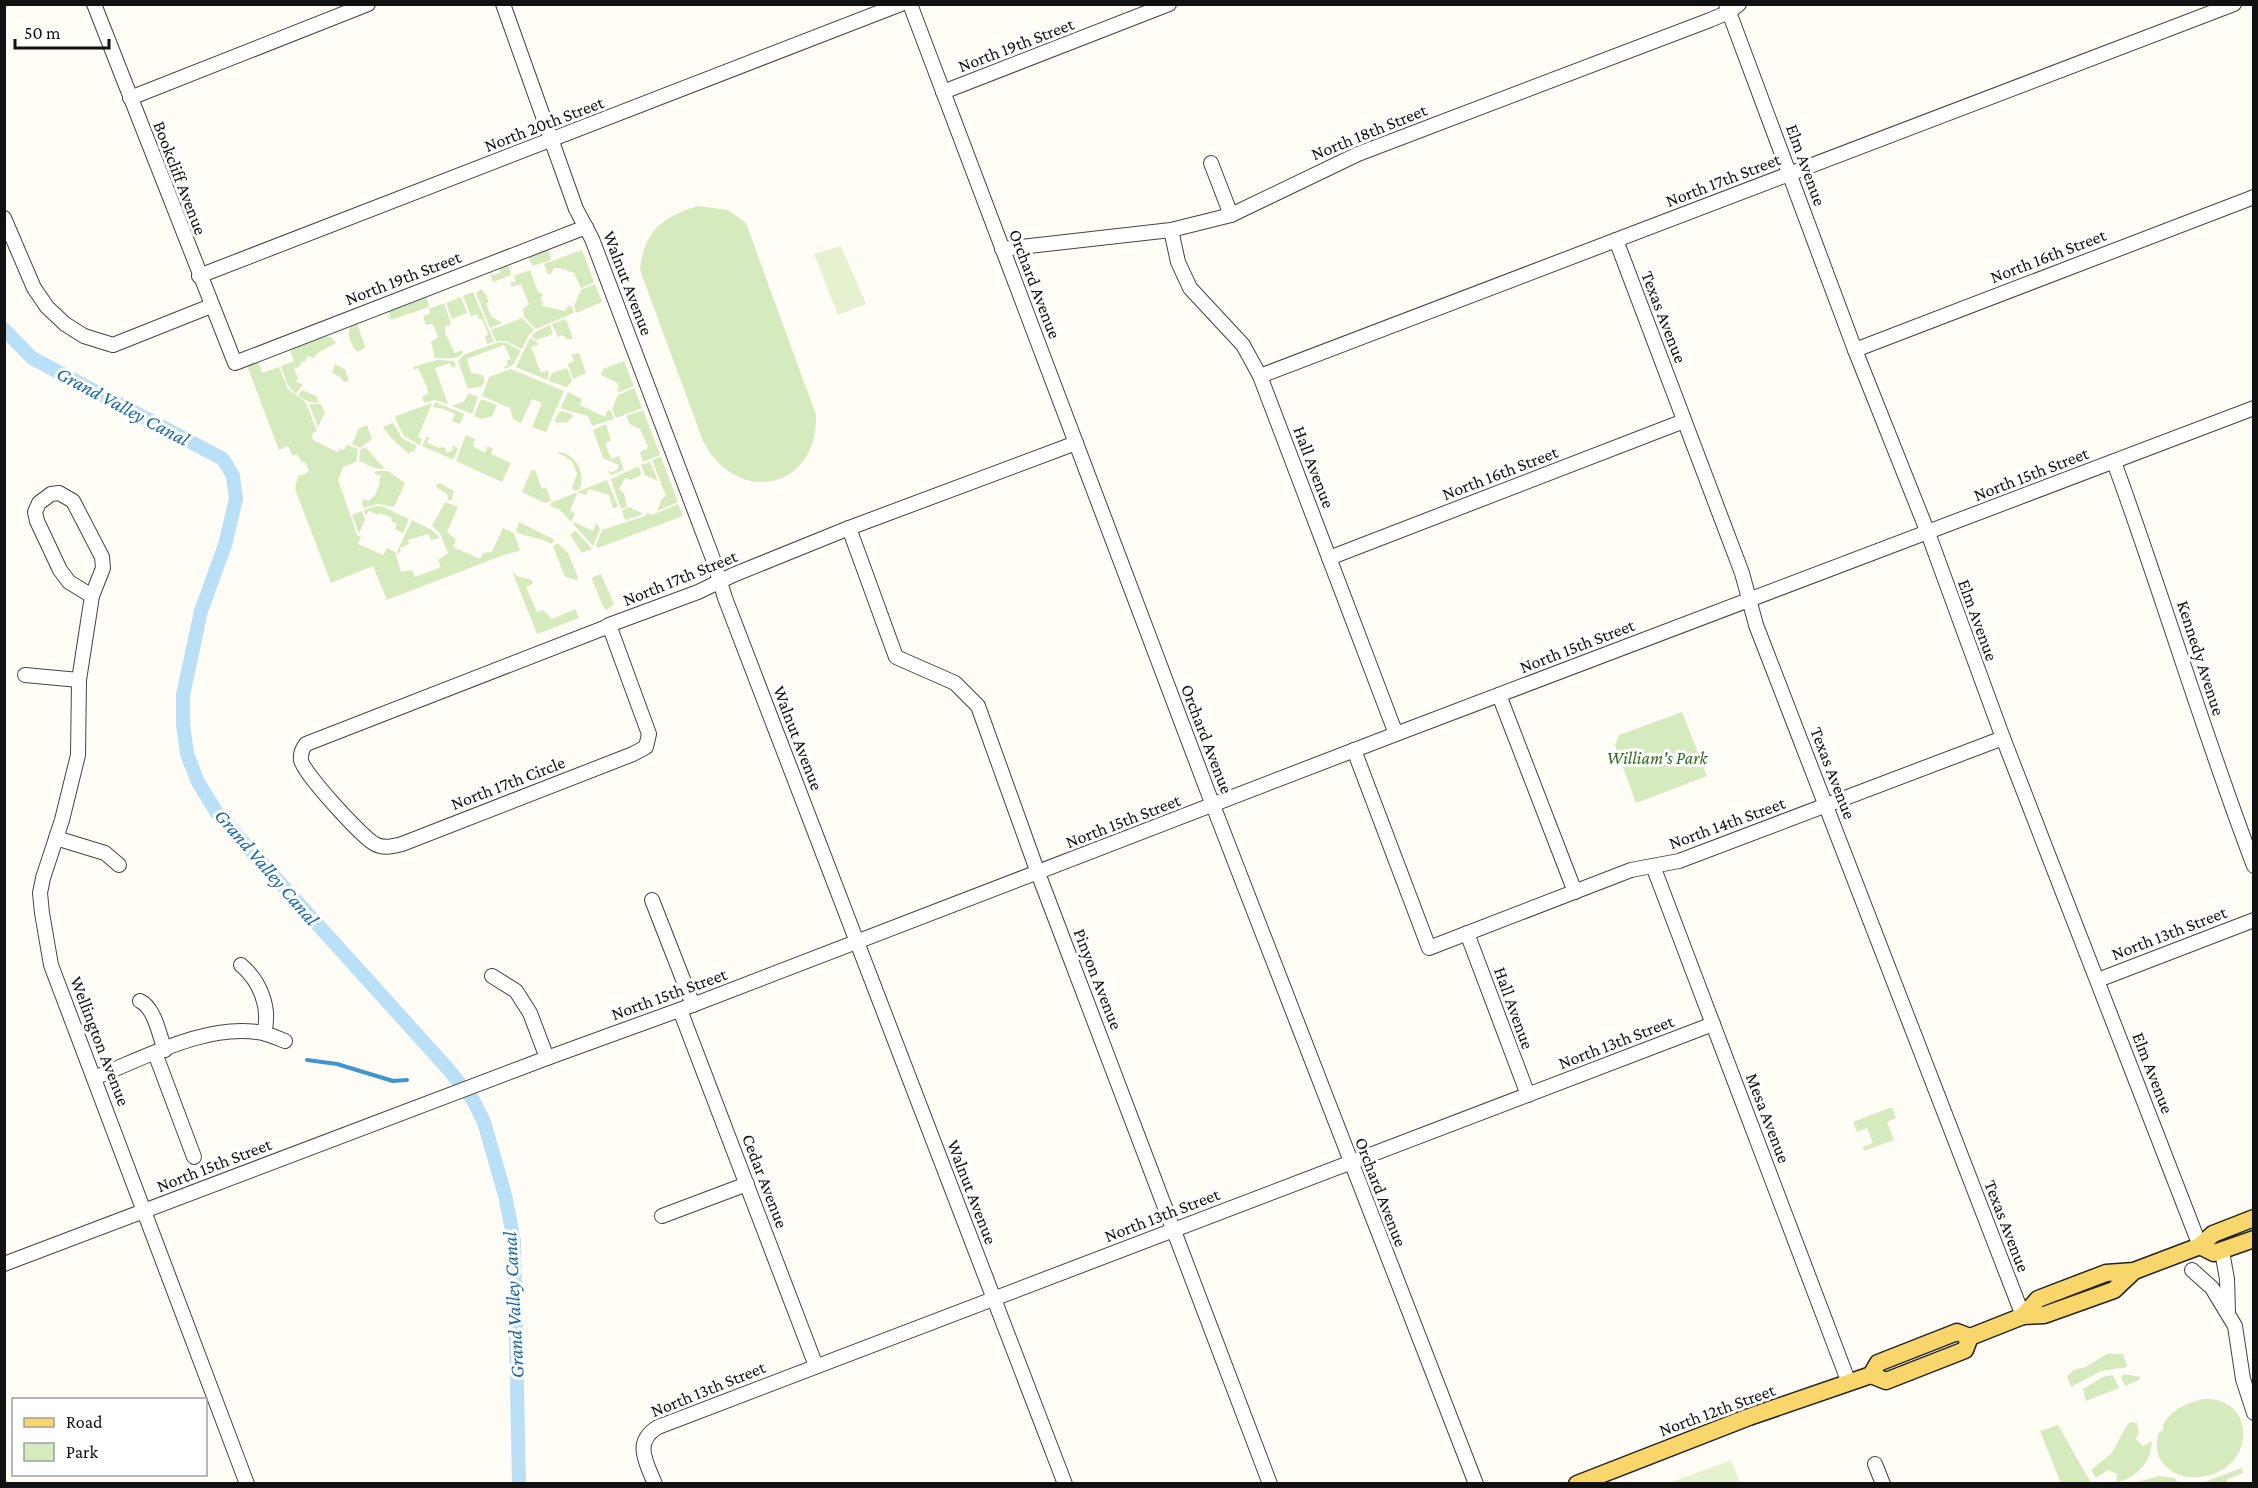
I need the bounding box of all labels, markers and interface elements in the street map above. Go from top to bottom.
scale bar [15,12,110,50]
street label: North 19th Street [955,13,1078,76]
text: 50 m [24,23,61,43]
street label: North 20th Street [482,92,607,156]
street label: North 18th Street [1308,99,1431,164]
street label: Bookcliff Avenue [149,118,211,238]
street label: Elm Avenue [1782,121,1830,209]
street label: North 17th Street [1663,149,1784,211]
street label: North 16th Street [1987,224,2110,287]
street label: Orchard Avenue [1005,227,1065,341]
street label: Walnut Avenue [599,228,657,338]
street label: North 19th Street [342,246,465,309]
street label: Texas Avenue [1637,268,1691,366]
water label: Grand Valley Canal [53,362,194,452]
street label: Hall Avenue [1289,423,1339,511]
street label: North 16th Street [1439,441,1562,504]
street label: North 15th Street [1971,443,2092,505]
street label: North 17th Street [620,546,741,610]
street label: Elm Avenue [1954,576,2002,664]
street label: Kennedy Avenue [2173,598,2229,718]
street label: North 15th Street [1517,615,1638,677]
street label: Orchard Avenue [1177,682,1237,796]
street label: Walnut Avenue [769,683,827,793]
street label: Texas Avenue [1806,724,1860,822]
park label: William's Park [1607,748,1708,768]
street label: North 17th Circle [448,752,568,814]
street label: North 15th Street [1063,790,1184,852]
street label: North 14th Street [1666,792,1789,853]
water label: Grand Valley Canal [210,804,324,931]
street label: North 13th Street [2109,901,2230,964]
street label: Pinyon Avenue [1070,926,1126,1032]
street label: North 15th Street [608,963,731,1024]
street label: Hall Avenue [1490,964,1538,1052]
street label: Wellington Avenue [66,973,134,1109]
street label: North 13th Street [1556,1010,1677,1073]
street label: Elm Avenue [2128,1030,2178,1117]
street label: Mesa Avenue [1742,1070,1794,1166]
street label: Cedar Avenue [738,1131,792,1231]
street label: North 15th Street [154,1134,275,1196]
street label: Orchard Avenue [1351,1135,1411,1249]
street label: Walnut Avenue [943,1137,1001,1247]
street label: Texas Avenue [1980,1177,2034,1275]
street label: North 13th Street [1102,1183,1223,1246]
water label: Grand Valley Canal [498,1230,529,1379]
street label: North 13th Street [648,1357,769,1421]
street label: North 12th Street [1656,1379,1779,1440]
legend [12,1398,207,1476]
text: Road [66,1412,103,1432]
text: Park [66,1442,98,1462]

